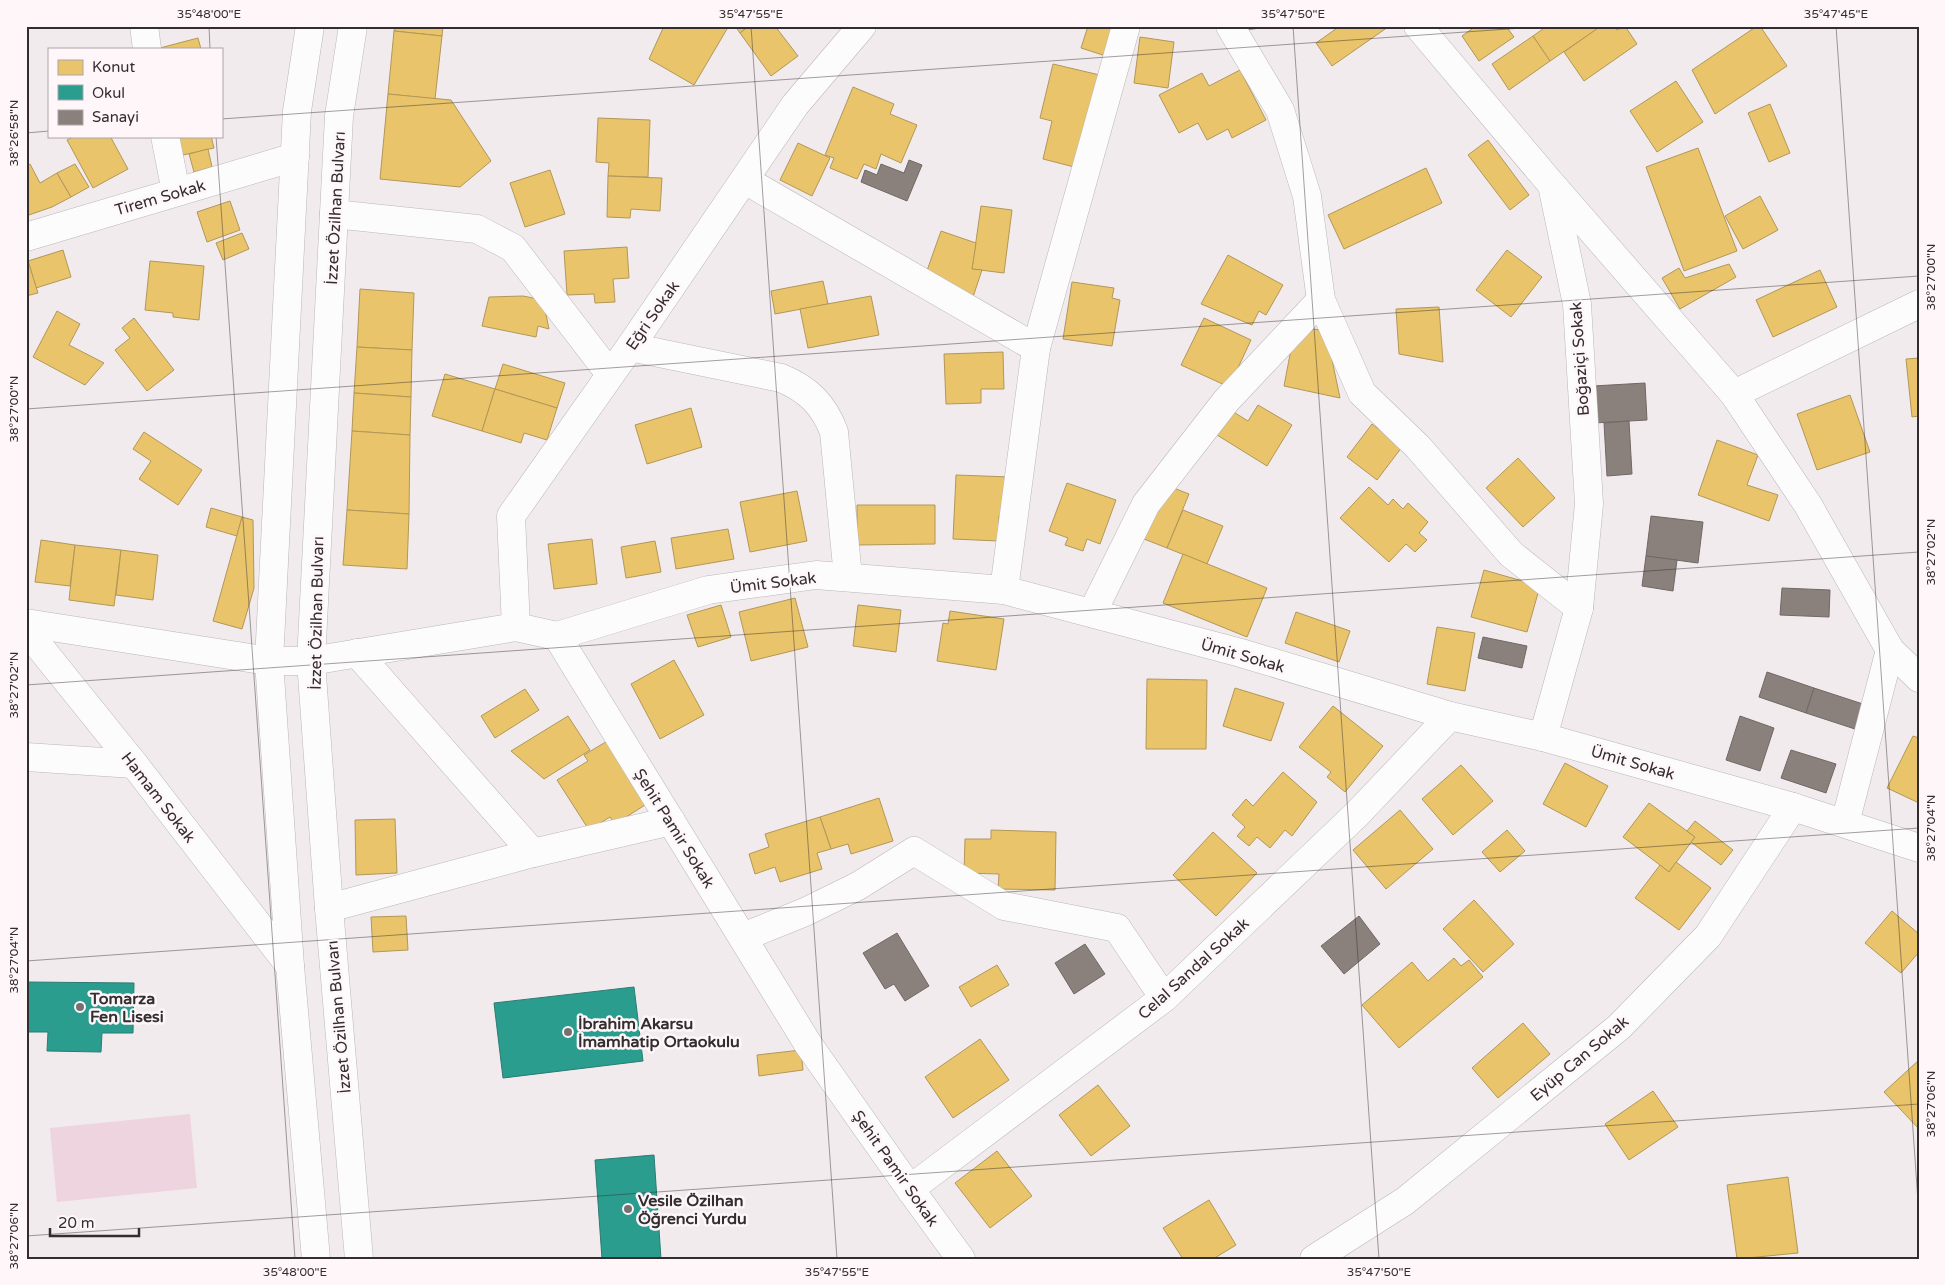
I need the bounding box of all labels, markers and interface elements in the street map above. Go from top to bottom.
text: 35°48'00"E [177,7,241,21]
text: 35°47'55"E [719,7,783,21]
text: 35°47'50"E [1261,7,1325,21]
text: 35°47'45"E [1804,7,1868,21]
legend [48,48,222,138]
text: Konut [92,58,135,76]
text: Okul [92,84,125,102]
text: 38°26'58"N [7,100,21,167]
text: Sanayi [92,108,139,126]
street label: İzzet Özilhan Bulvarı [322,131,350,285]
street label: Tirem Sokak [113,175,208,220]
text: 38°27'00"N [1924,244,1938,311]
street label: Eğri Sokak [622,277,684,354]
street label: Boğaziçi Sokak [1566,301,1594,417]
text: 38°27'00"N [7,376,21,443]
text: 38°27'02"N [1924,519,1938,586]
street label: İzzet Özilhan Bulvarı [306,536,328,690]
street label: Ümit Sokak [729,568,818,598]
street label: Ümit Sokak [1198,634,1287,678]
text: 38°27'02"N [7,652,21,719]
street label: Ümit Sokak [1588,741,1677,785]
street label: Hamam Sokak [117,748,200,847]
street label: Şehit Pamir Sokak [629,765,719,892]
text: 38°27'04"N [1924,795,1938,862]
street label: Celal Sandal Sokak [1134,913,1254,1024]
text: 38°27'04"N [7,927,21,994]
street label: İzzet Özilhan Bulvarı [322,940,356,1094]
place label: Tomarza Fen Lisesi [89,989,164,1027]
marker: Tomarza Fen Lisesi [74,1001,86,1013]
street label: Eyüp Can Sokak [1526,1012,1633,1106]
place label: İbrahim Akarsu İmamhatip Ortaokulu [578,1014,740,1052]
marker: İbrahim Akarsu İmamhatip Ortaokulu [562,1026,574,1038]
text: 38°27'06"N [1924,1071,1938,1138]
street label: Şehit Pamir Sokak [848,1107,943,1231]
place label: Vesile Özilhan Öğrenci Yurdu [638,1191,747,1229]
text: 38°27'06"N [7,1203,21,1270]
marker: Vesile Özilhan Öğrenci Yurdu [622,1203,634,1215]
scale bar [50,1205,139,1237]
text: 20 m [58,1214,95,1232]
text: 35°48'00"E [263,1265,327,1279]
text: 35°47'55"E [805,1265,869,1279]
text: 35°47'50"E [1347,1265,1411,1279]

